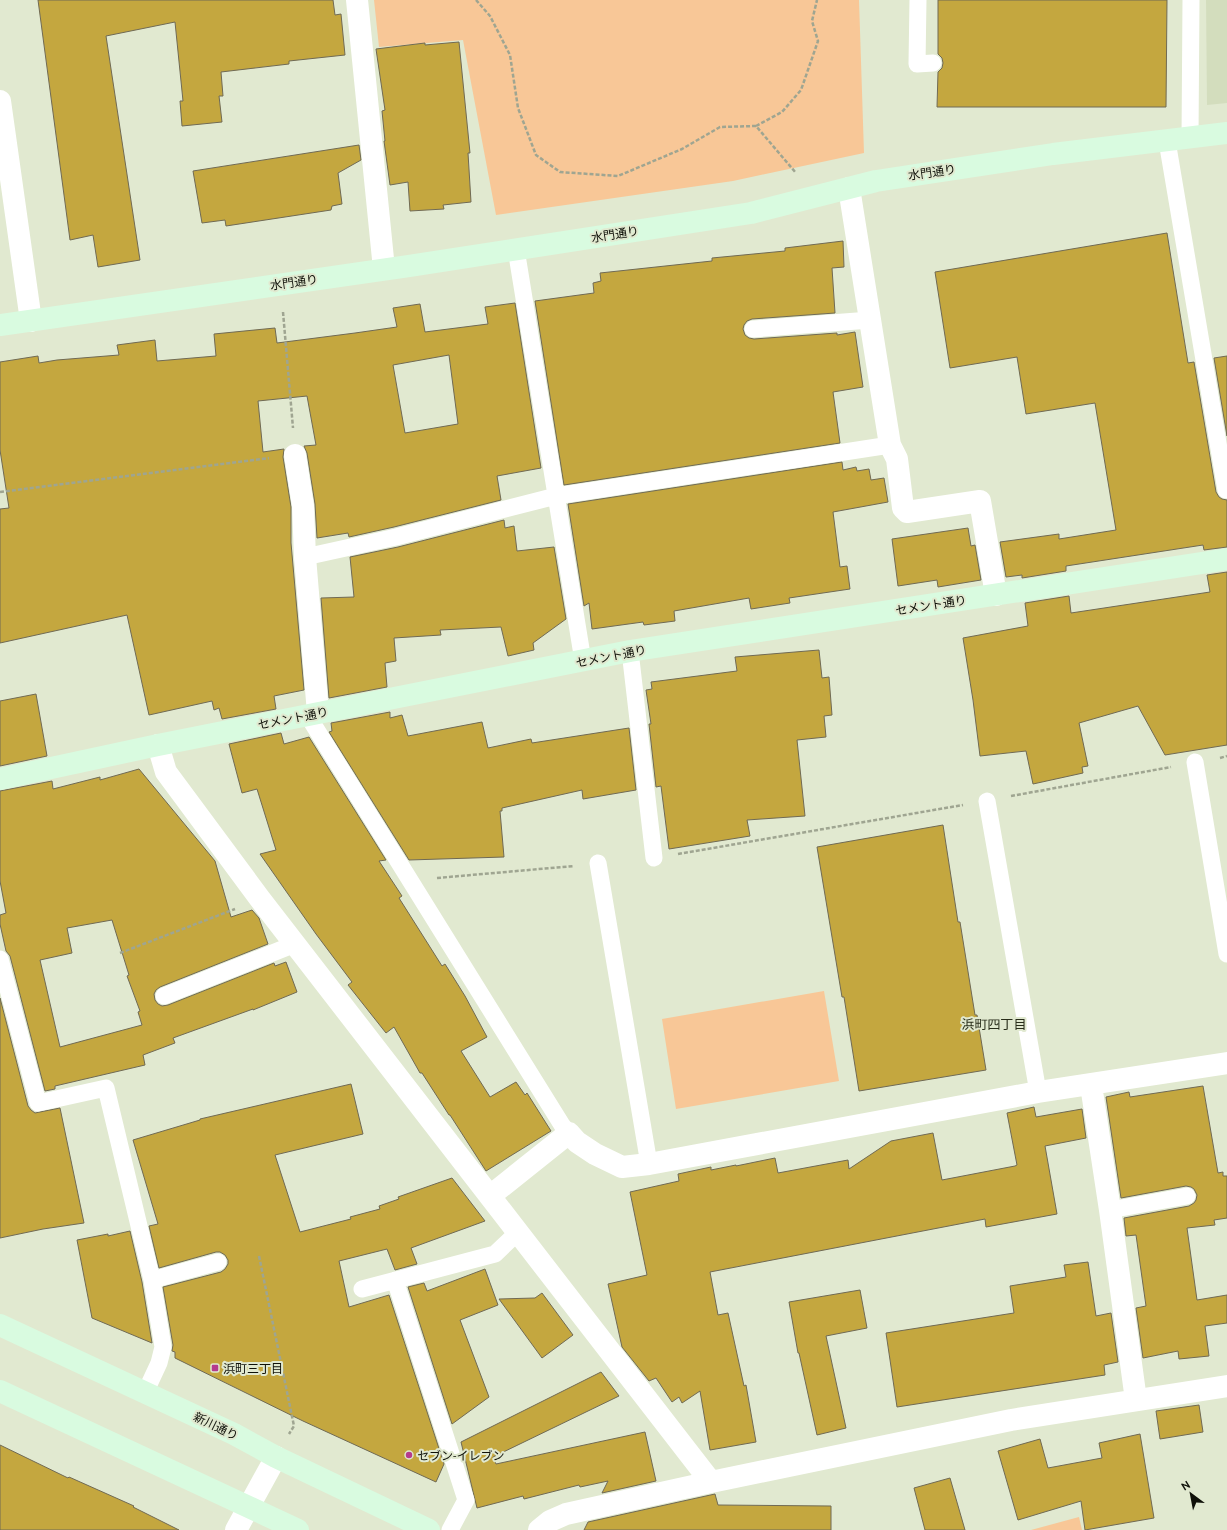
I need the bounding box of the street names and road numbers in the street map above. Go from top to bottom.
street label: 水門通り [907,162,957,182]
street label: 水門通り [590,224,640,244]
street label: 水門通り [269,272,319,292]
street label: セメント通り [895,593,967,617]
street label: セメント通り [575,643,647,669]
street label: セメント通り [257,705,329,731]
street label: 新川通り [192,1410,240,1442]

